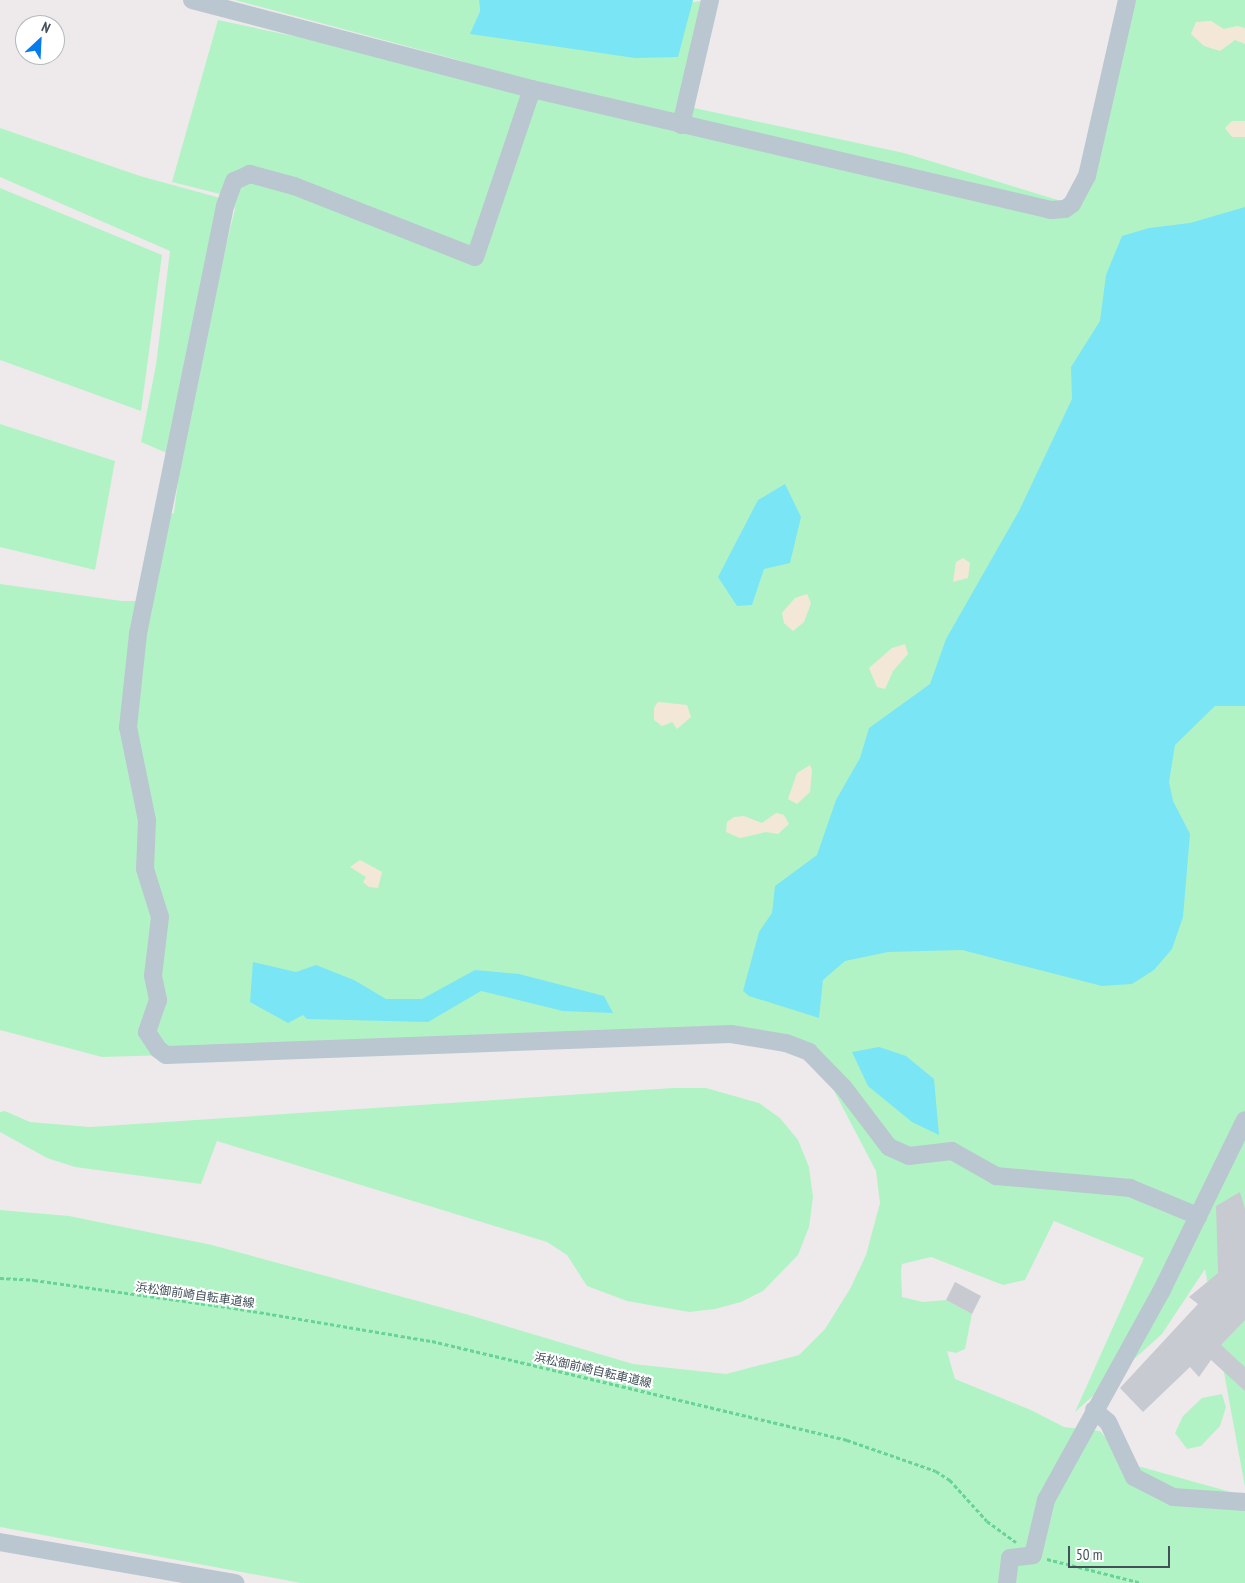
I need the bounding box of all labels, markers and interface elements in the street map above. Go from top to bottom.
north arrow [15,15,65,65]
text: N [39,18,53,37]
street label: 浜松御前崎自転車道線 [135,1280,255,1310]
street label: 浜松御前崎自転車道線 [533,1349,653,1391]
scale bar [1070,1536,1172,1568]
text: 50 m [1076,1545,1102,1564]

